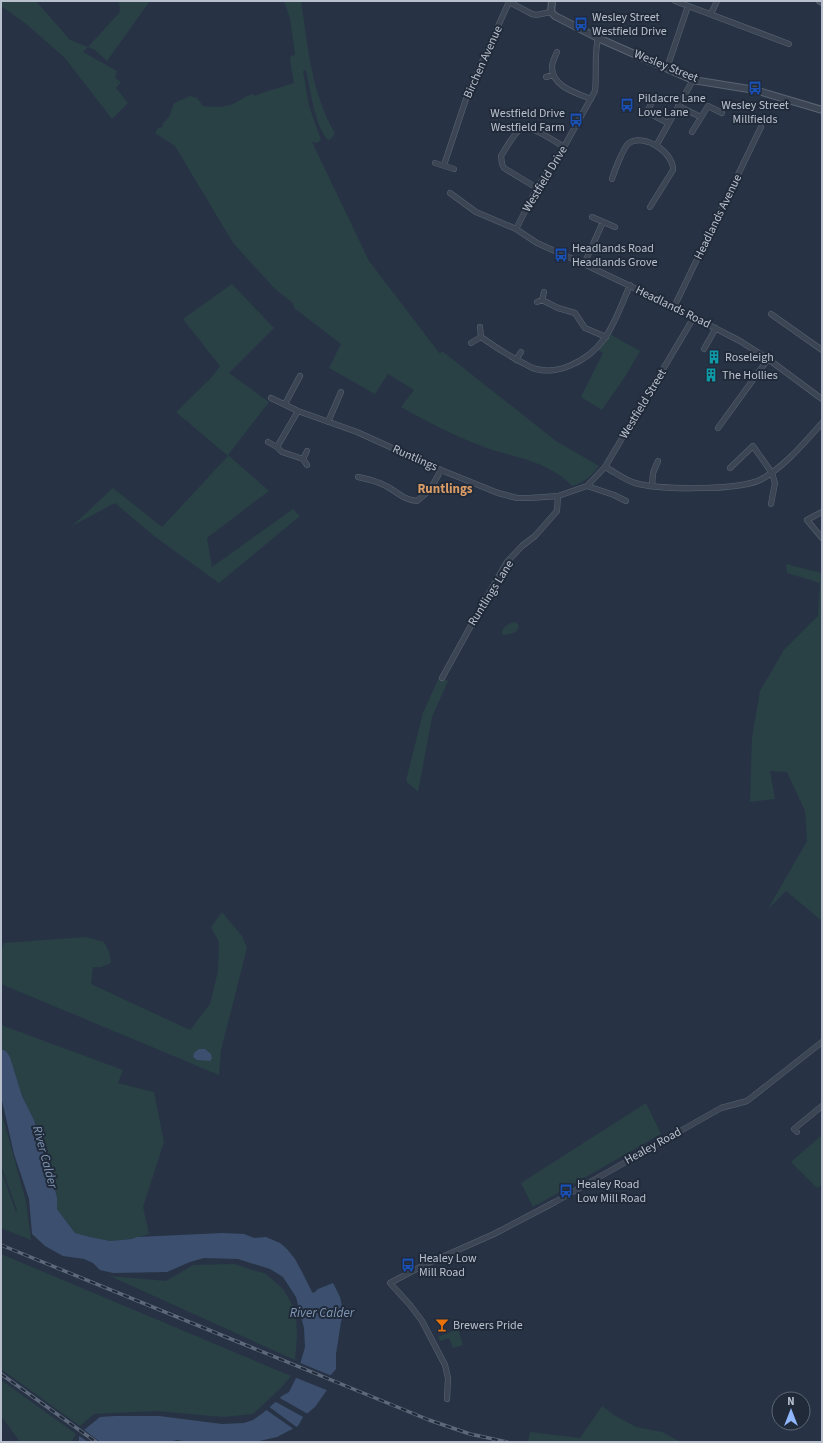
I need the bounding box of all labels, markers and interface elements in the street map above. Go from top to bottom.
place label: Wesley Street Westfield Drive [592,9,667,40]
bus stop icon: Wesley Street Westfield Drive [573,16,589,32]
street label: Birchen Avenue [459,23,507,101]
street label: Wesley Street [631,45,701,87]
bus stop icon: Wesley Street Millfields [747,80,763,96]
place label: Pildacre Lane Love Lane [638,90,706,121]
bus stop icon: Pildacre Lane Love Lane [619,97,635,113]
place label: Wesley Street Millfields [721,97,789,128]
place label: Westfield Drive Westfield Farm [490,105,565,136]
bus stop icon: Westfield Drive Westfield Farm [568,112,584,128]
street label: Westfield Drive [518,143,572,215]
street label: Headlands Avenue [690,171,746,263]
place label: Headlands Road Headlands Grove [572,240,658,271]
bus stop icon: Headlands Road Headlands Grove [553,247,569,263]
street label: Headlands Road [632,281,714,333]
building icon: Roseleigh [706,349,722,365]
place label: Roseleigh [725,349,774,366]
street label: Westfield Street [615,366,671,442]
building icon: The Hollies [703,367,719,383]
place label: The Hollies [722,367,778,384]
street label: Runtlings [390,441,440,475]
district label: Runtlings [417,480,473,498]
street label: Runtlings Lane [464,557,518,629]
street label: Healey Road [622,1123,684,1169]
water label: River Calder [28,1124,62,1191]
place label: Healey Road Low Mill Road [577,1176,646,1207]
bus stop icon: Healey Road Low Mill Road [558,1183,574,1199]
place label: Healey Low Mill Road [419,1250,477,1281]
bus stop icon: Healey Low Mill Road [400,1257,416,1273]
water label: River Calder [290,1304,355,1322]
bar icon: Brewers Pride [434,1317,450,1333]
place label: Brewers Pride [453,1317,523,1334]
north arrow [771,1391,811,1431]
text: N [787,1394,795,1409]

